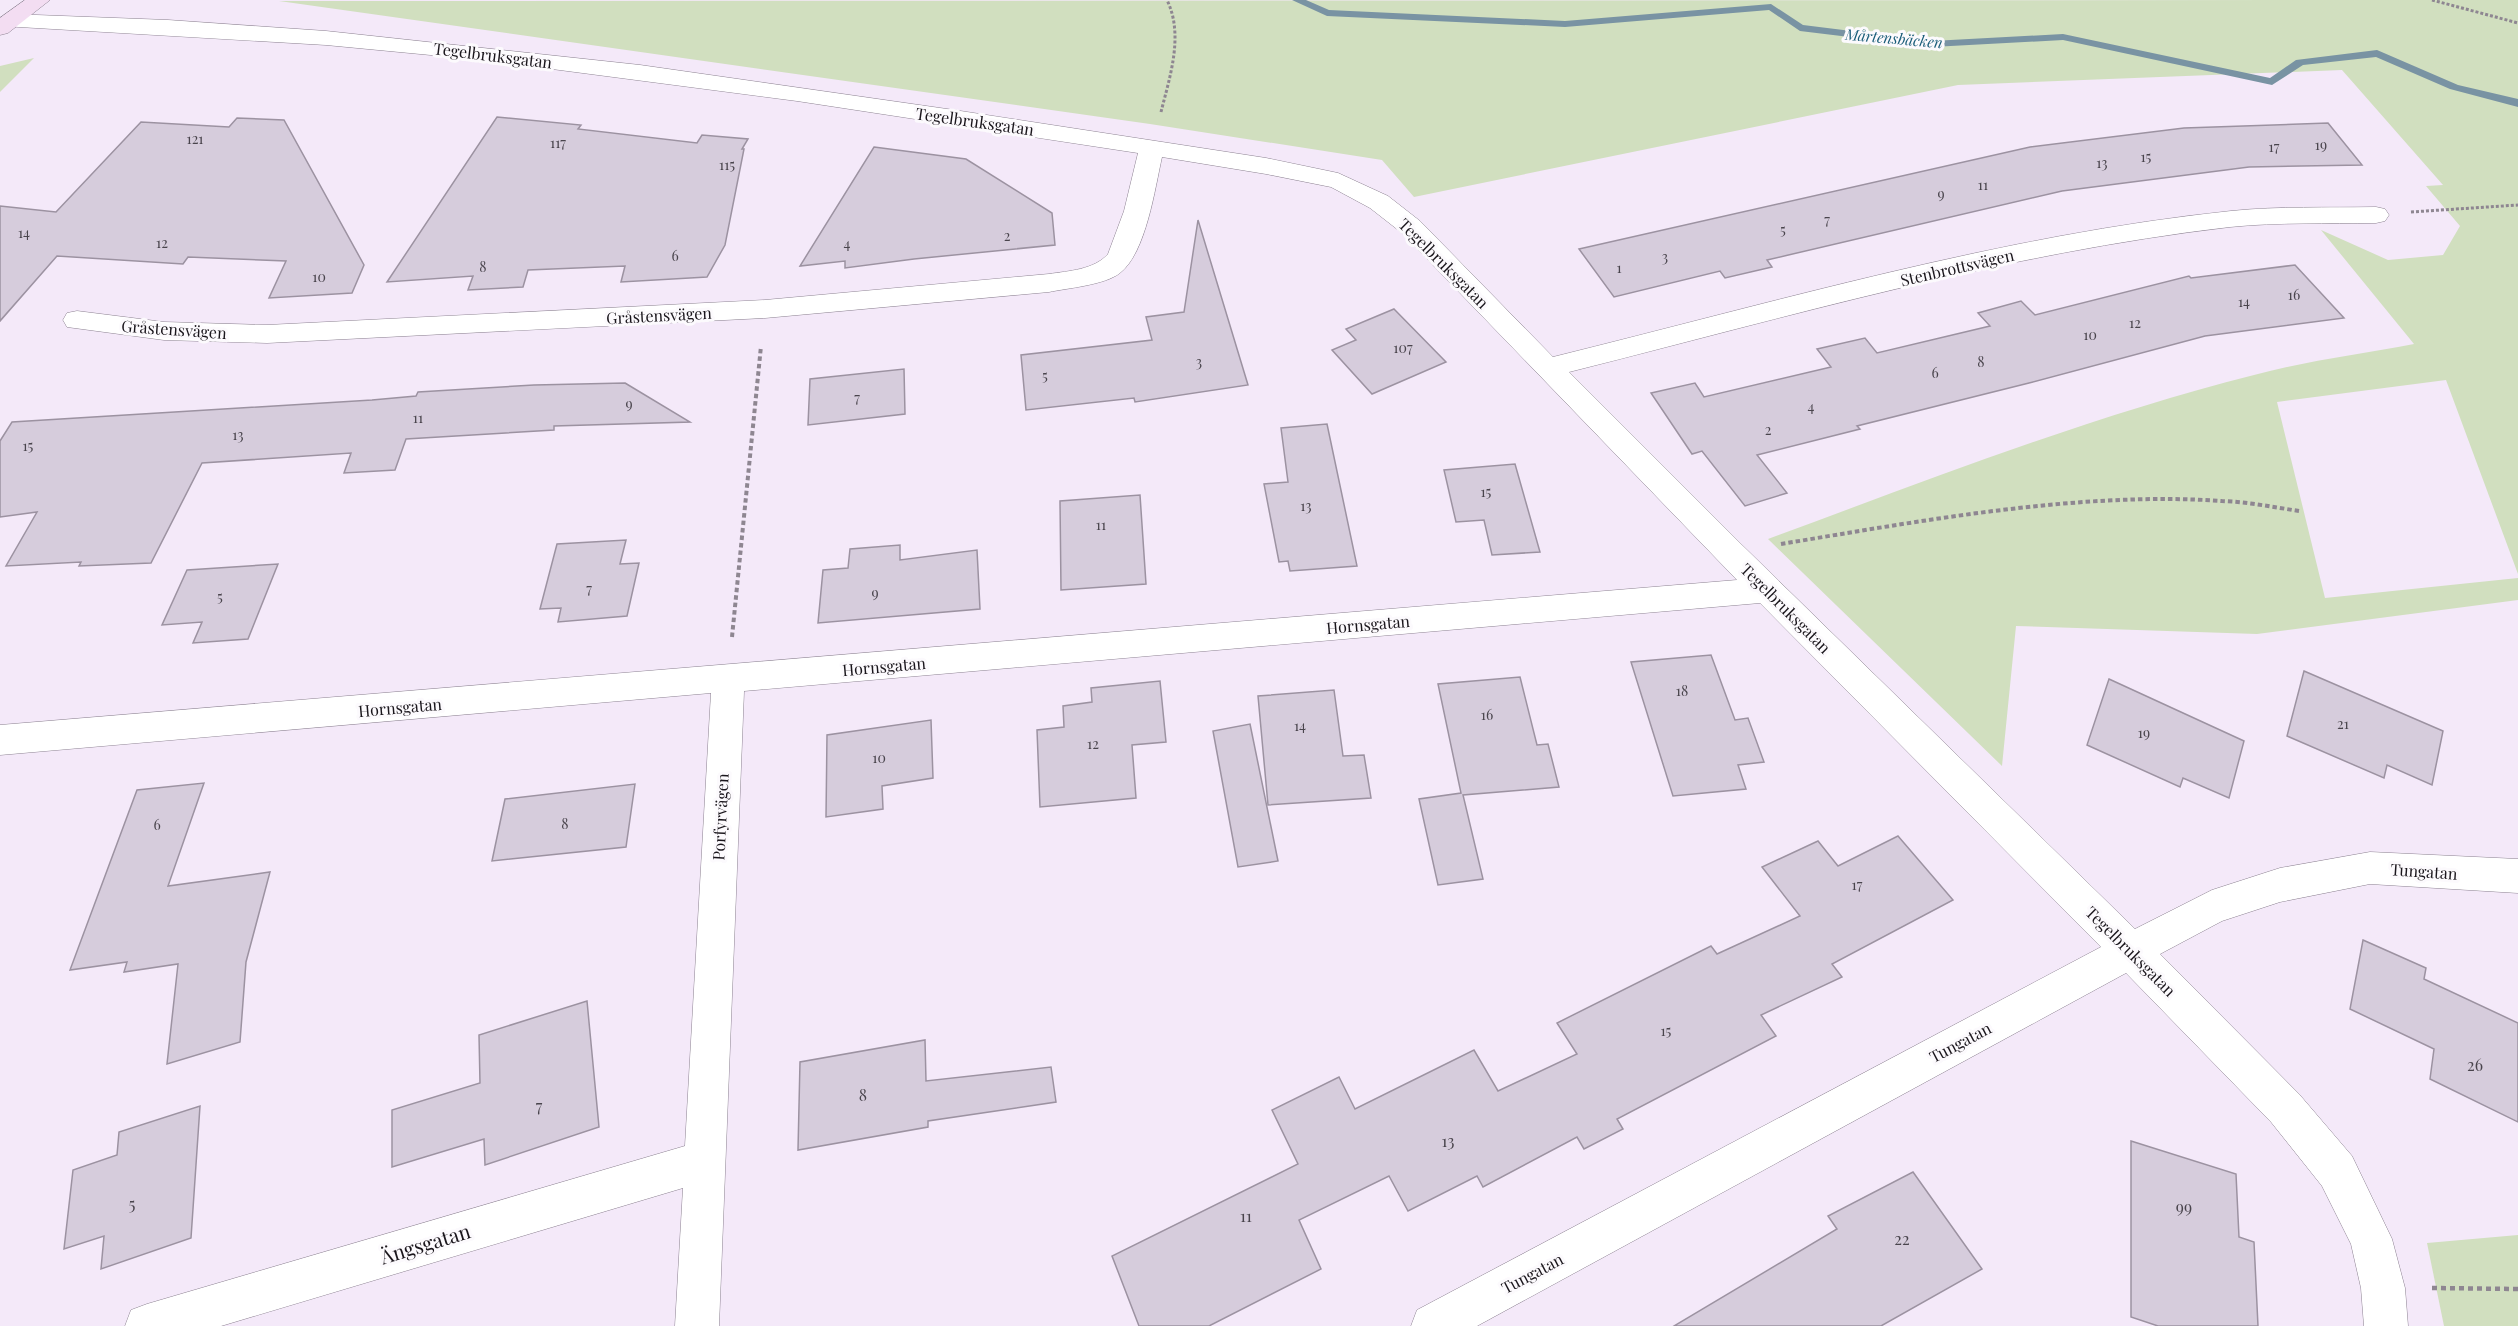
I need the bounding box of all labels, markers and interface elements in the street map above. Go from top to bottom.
water label: Mårtensbäcken [1844,24,1943,52]
street label: Tegelbruksgatan [433,37,554,73]
street label: Tegelbruksgatan [915,102,1036,140]
house number: 121 [186,129,204,148]
house number: 117 [550,133,566,152]
house number: 19 [2315,135,2327,154]
house number: 17 [2269,137,2280,156]
house number: 15 [2141,147,2152,166]
house number: 13 [2096,153,2108,172]
house number: 115 [719,155,735,174]
house number: 11 [1978,175,1988,194]
house number: 9 [1937,184,1945,203]
house number: 7 [1824,210,1830,229]
street label: Tegelbruksgatan [1394,213,1494,313]
house number: 5 [1780,220,1786,239]
house number: 14 [18,223,30,242]
house number: 2 [1004,226,1011,245]
house number: 12 [156,233,168,252]
house number: 4 [844,234,851,253]
street label: Stenbrottsvägen [1898,244,2016,290]
house number: 6 [671,246,679,265]
house number: 3 [1662,247,1668,266]
house number: 8 [479,257,487,276]
house number: 1 [1616,258,1622,277]
house number: 10 [312,267,326,286]
house number: 16 [2288,285,2300,304]
house number: 14 [2238,292,2250,311]
street label: Gråstensvägen [606,302,713,328]
house number: 12 [2129,313,2141,332]
street label: Gråstensvägen [121,315,228,343]
house number: 10 [2083,325,2097,344]
house number: 107 [1393,338,1413,357]
house number: 3 [1196,352,1202,371]
house number: 8 [1977,352,1985,371]
house number: 6 [1931,363,1939,382]
house number: 5 [1042,366,1048,385]
house number: 7 [854,388,860,407]
house number: 9 [625,394,633,413]
house number: 4 [1808,397,1815,416]
house number: 11 [413,408,423,427]
house number: 2 [1765,420,1772,439]
house number: 13 [232,425,244,444]
house number: 15 [23,436,34,455]
house number: 15 [1481,482,1492,501]
house number: 13 [1300,496,1312,515]
house number: 11 [1096,515,1106,534]
street label: Tegelbruksgatan [1736,558,1836,658]
house number: 7 [586,579,592,598]
house number: 9 [871,583,879,602]
house number: 5 [217,587,223,606]
street label: Hornsgatan [1325,610,1411,638]
street label: Hornsgatan [841,652,927,680]
house number: 18 [1676,681,1688,700]
street label: Hornsgatan [357,693,443,721]
house number: 16 [1481,705,1493,724]
house number: 21 [2337,714,2349,733]
house number: 14 [1294,716,1306,735]
house number: 19 [2138,723,2150,742]
house number: 12 [1087,734,1099,753]
house number: 10 [872,748,886,767]
street label: Porfyrvägen [707,772,733,861]
house number: 8 [561,814,569,833]
house number: 6 [153,815,161,834]
street label: Tungatan [2390,858,2459,884]
house number: 17 [1852,875,1863,894]
street label: Tegelbruksgatan [2081,901,2181,1001]
street label: Tungatan [1926,1017,1995,1067]
house number: 15 [1661,1021,1672,1040]
house number: 26 [2467,1054,2483,1075]
house number: 8 [859,1084,867,1105]
house number: 7 [536,1095,543,1116]
house number: 13 [1442,1130,1454,1151]
house number: 5 [129,1193,135,1214]
house number: 99 [2176,1196,2192,1217]
house number: 11 [1240,1205,1252,1226]
street label: Ängsgatan [376,1216,473,1270]
house number: 22 [1894,1228,1910,1249]
street label: Tungatan [1498,1248,1567,1298]

